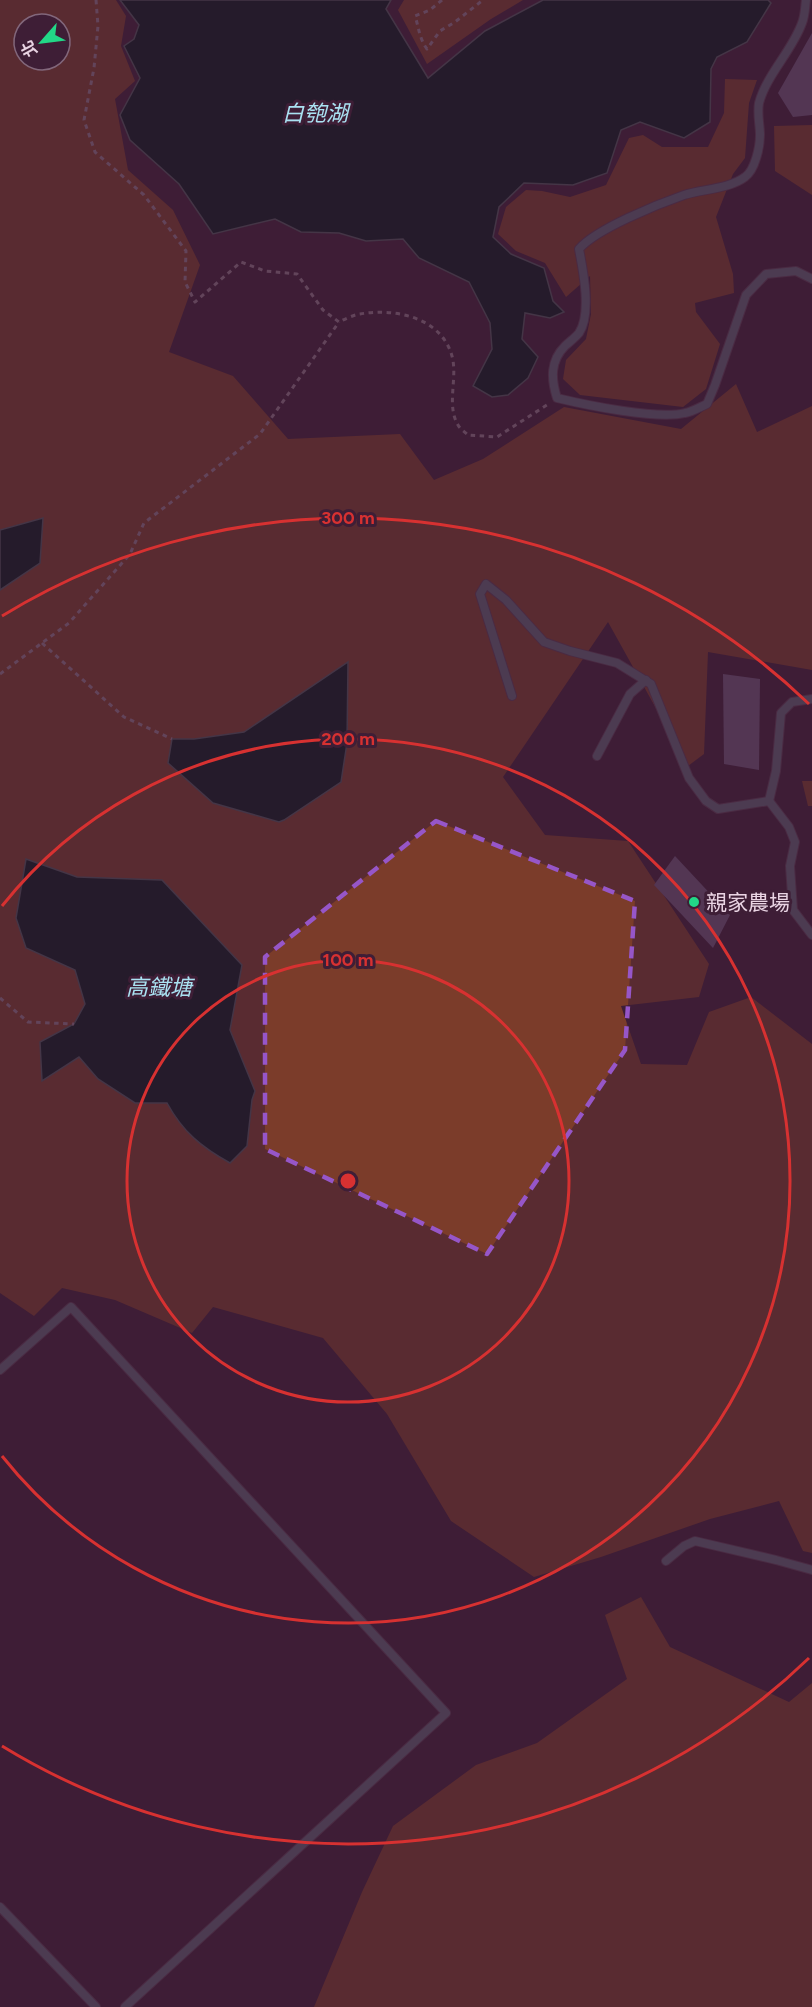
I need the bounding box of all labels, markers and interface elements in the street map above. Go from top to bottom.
north arrow [12,12,72,72]
text: 北 [17,37,41,60]
water label: 白匏湖 [282,100,351,127]
text: 300 m [321,507,375,529]
text: 200 m [321,728,375,750]
place label: 親家農場 [706,890,790,915]
marker: 親家農場 [687,895,701,909]
text: 100 m [323,949,373,971]
water label: 高鐵塘 [126,974,196,1001]
centre of rings [338,1171,358,1191]

